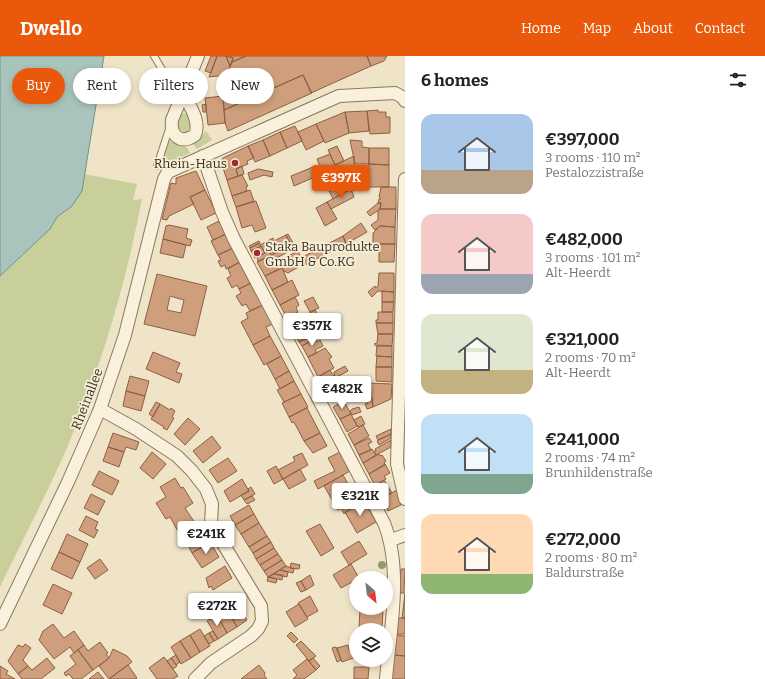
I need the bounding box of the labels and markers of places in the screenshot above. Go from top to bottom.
place label: Rhein-Haus [154,156,227,171]
marker: Rhein-Haus [230,158,240,168]
pin: €397K [313,165,369,199]
place label: Staka Bauprodukte GmbH & Co.KG [265,239,380,269]
marker: Staka Bauprodukte GmbH & Co.KG [252,248,262,258]
pin: €357K [284,313,340,347]
pin: €482K [314,376,370,410]
pin: €321K [332,483,388,517]
pin: €241K [178,521,234,555]
pin: €272K [189,593,245,627]

